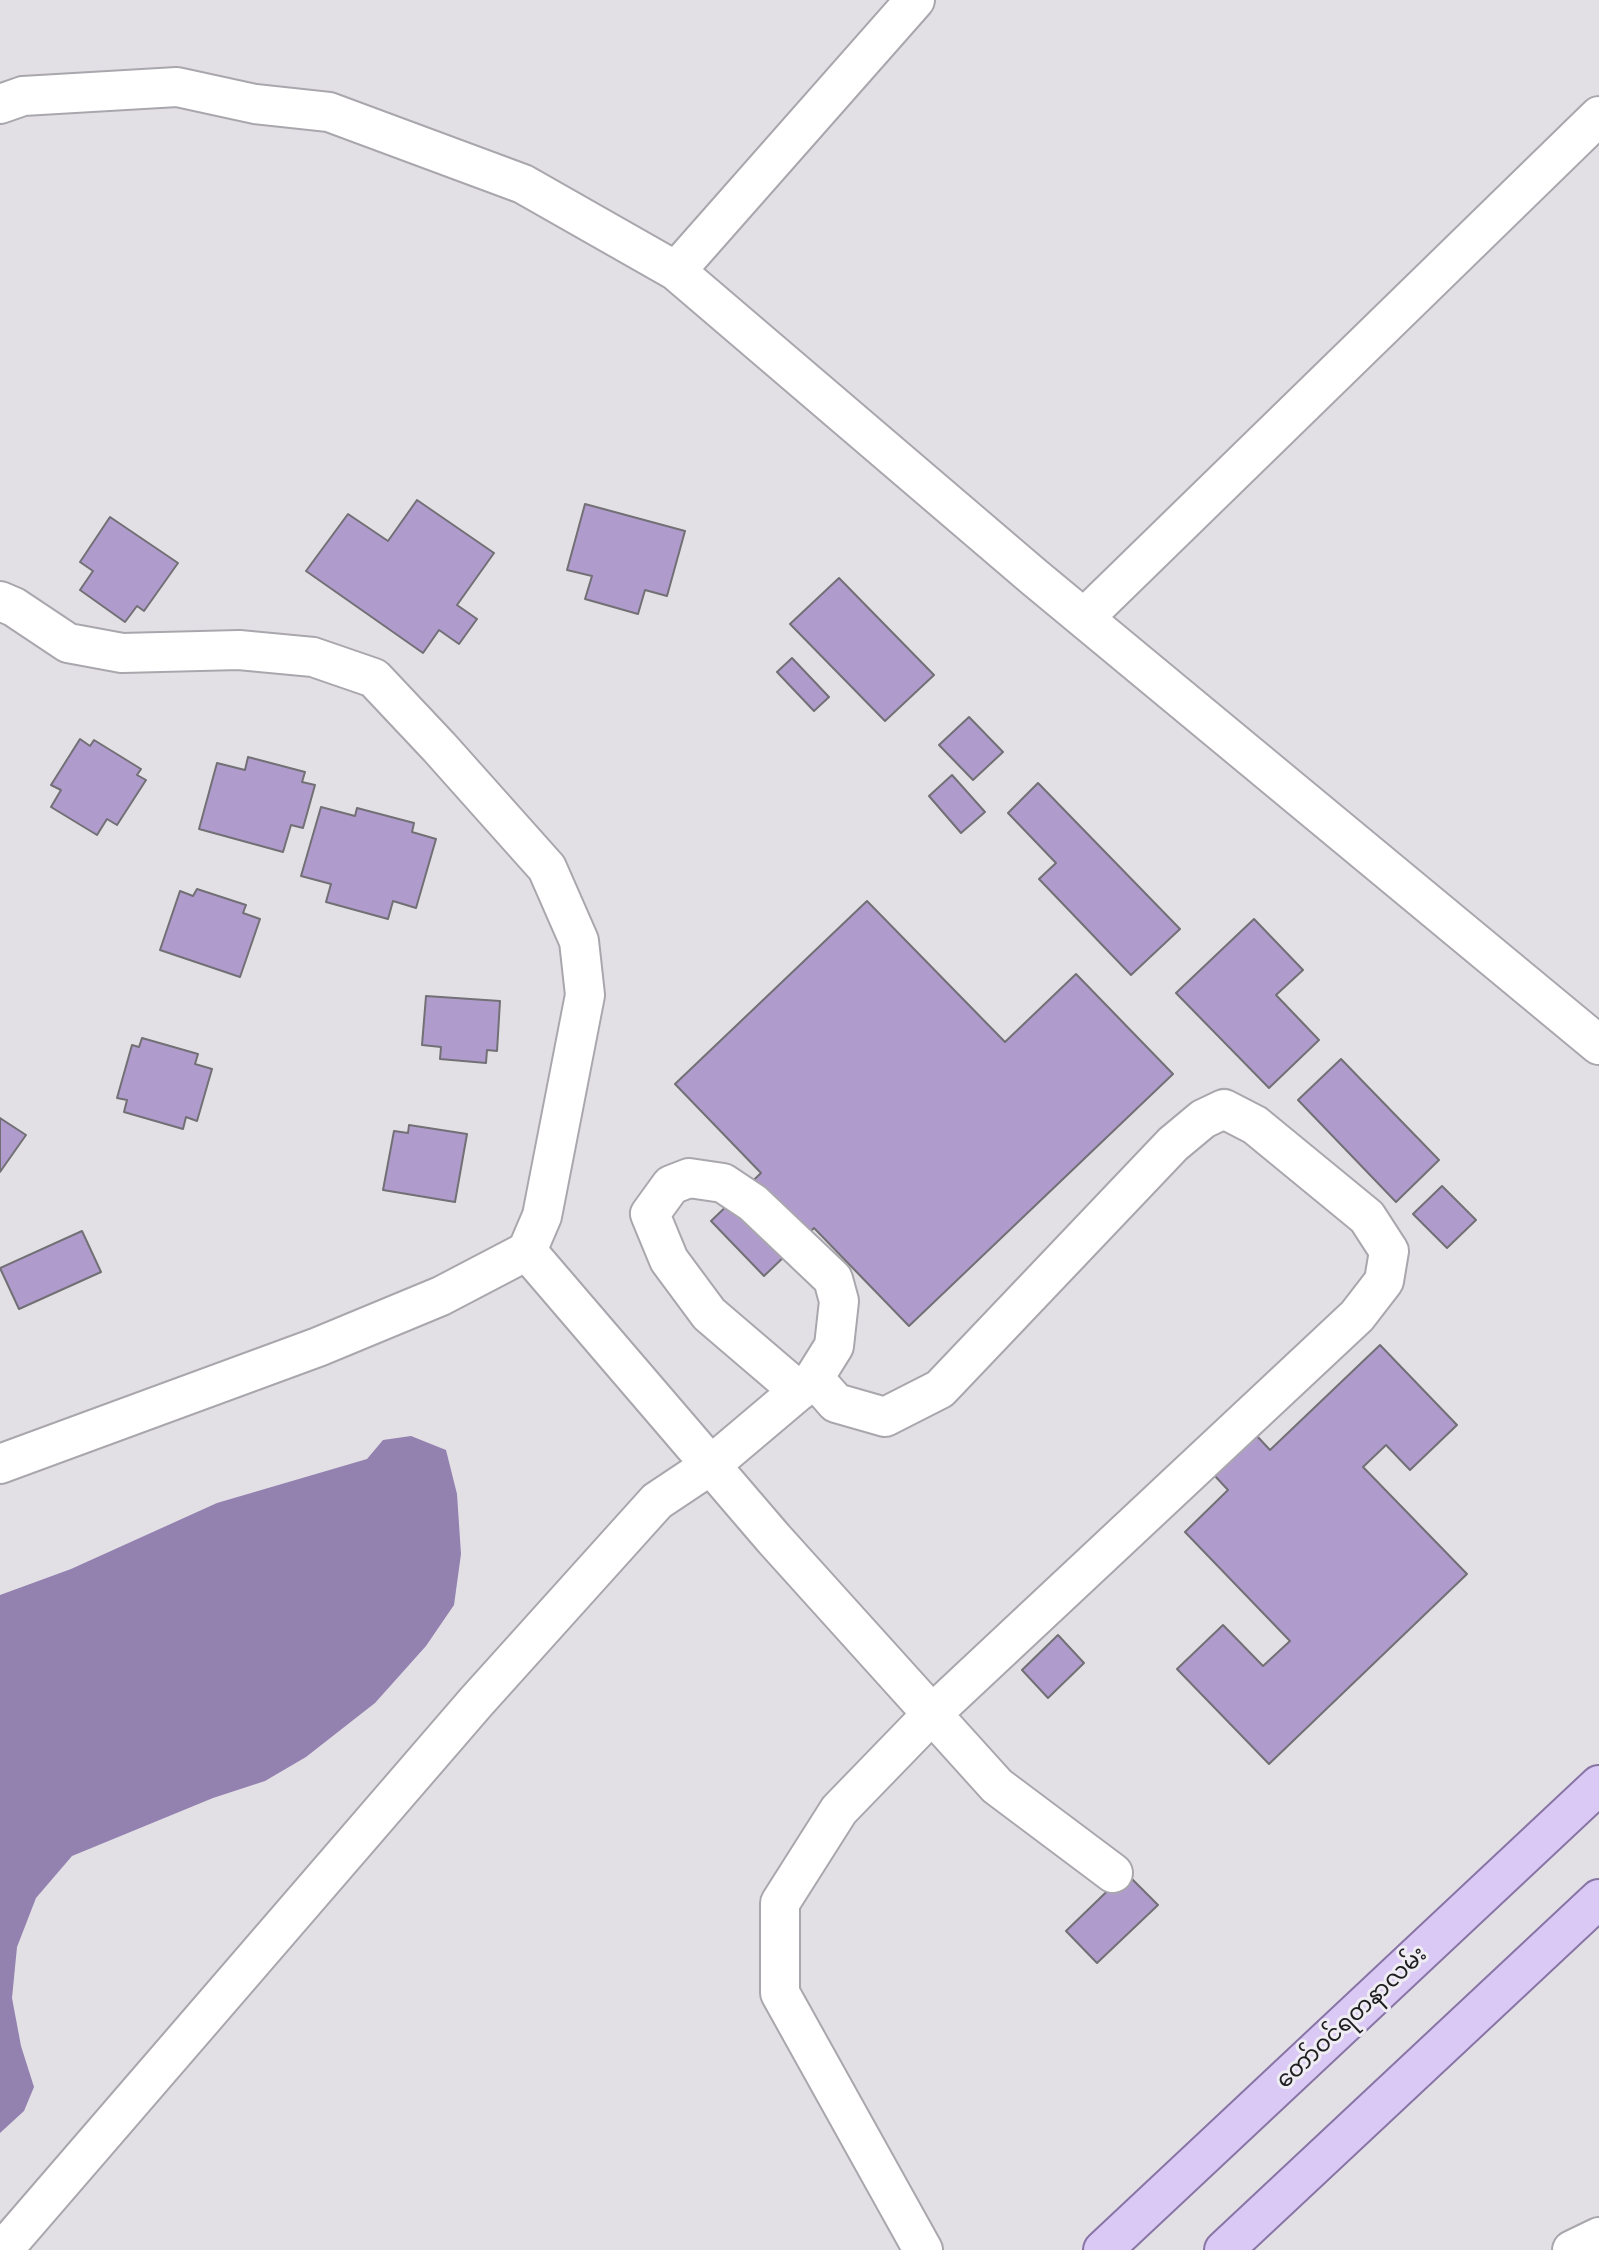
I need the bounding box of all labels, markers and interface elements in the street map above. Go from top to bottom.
street label: တော်ဝင်ရတနာလမ်း [1270,1940,1432,2094]

